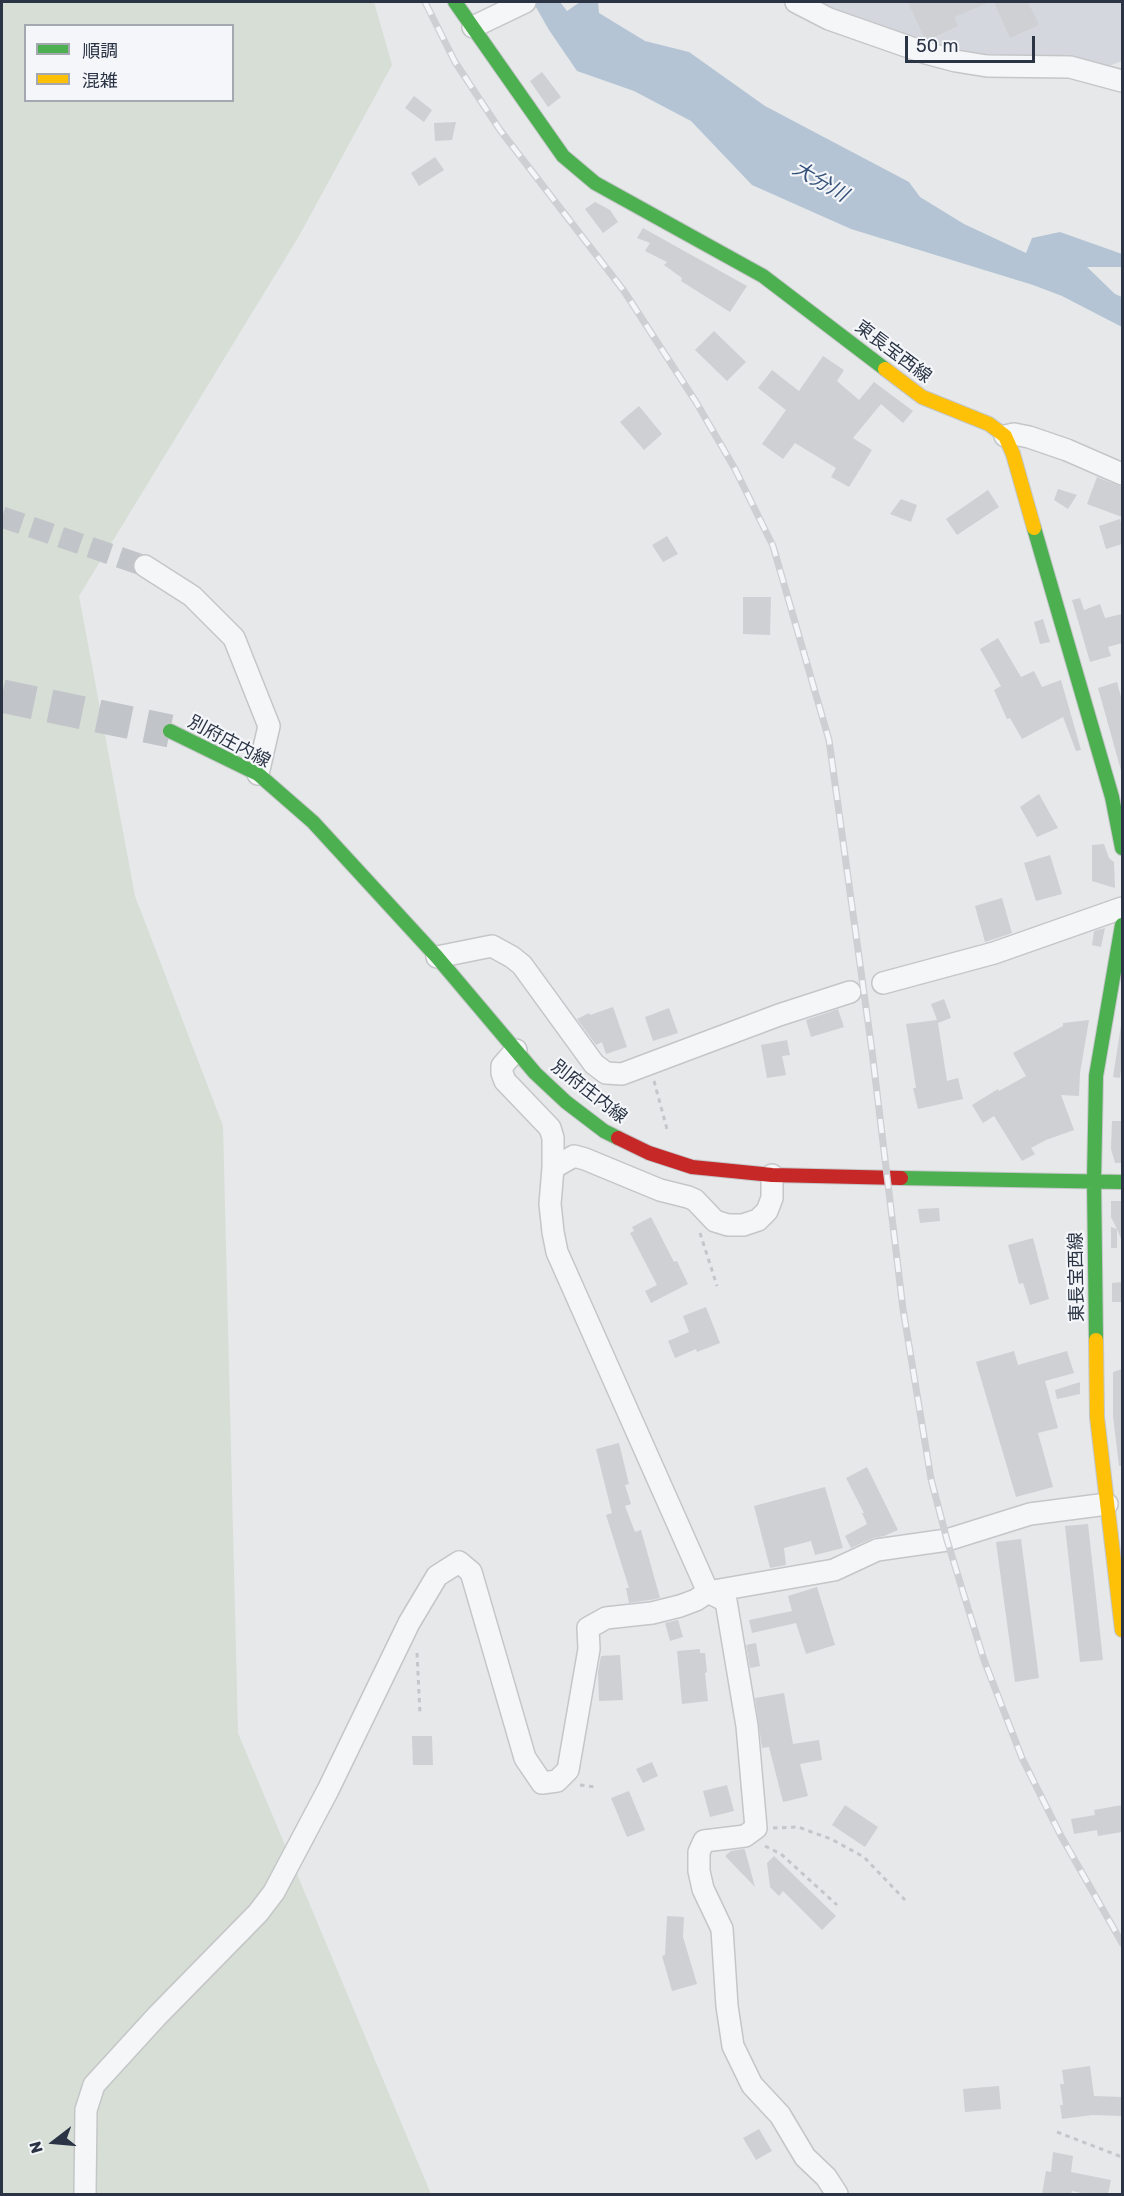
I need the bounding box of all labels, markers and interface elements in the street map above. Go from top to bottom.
legend [24,24,234,102]
scale bar [908,24,1038,62]
text: 50 m [916,35,959,57]
text: 順調 [82,40,118,62]
text: 混雑 [82,70,118,92]
water label: 大分川 [788,157,852,207]
street label: 東長宝西線 [851,316,935,388]
street label: 別府庄内線 [184,711,274,773]
street label: 別府庄内線 [547,1056,631,1128]
street label: 東長宝西線 [1065,1232,1089,1322]
north arrow [24,2112,84,2172]
text: N [25,2139,47,2155]

